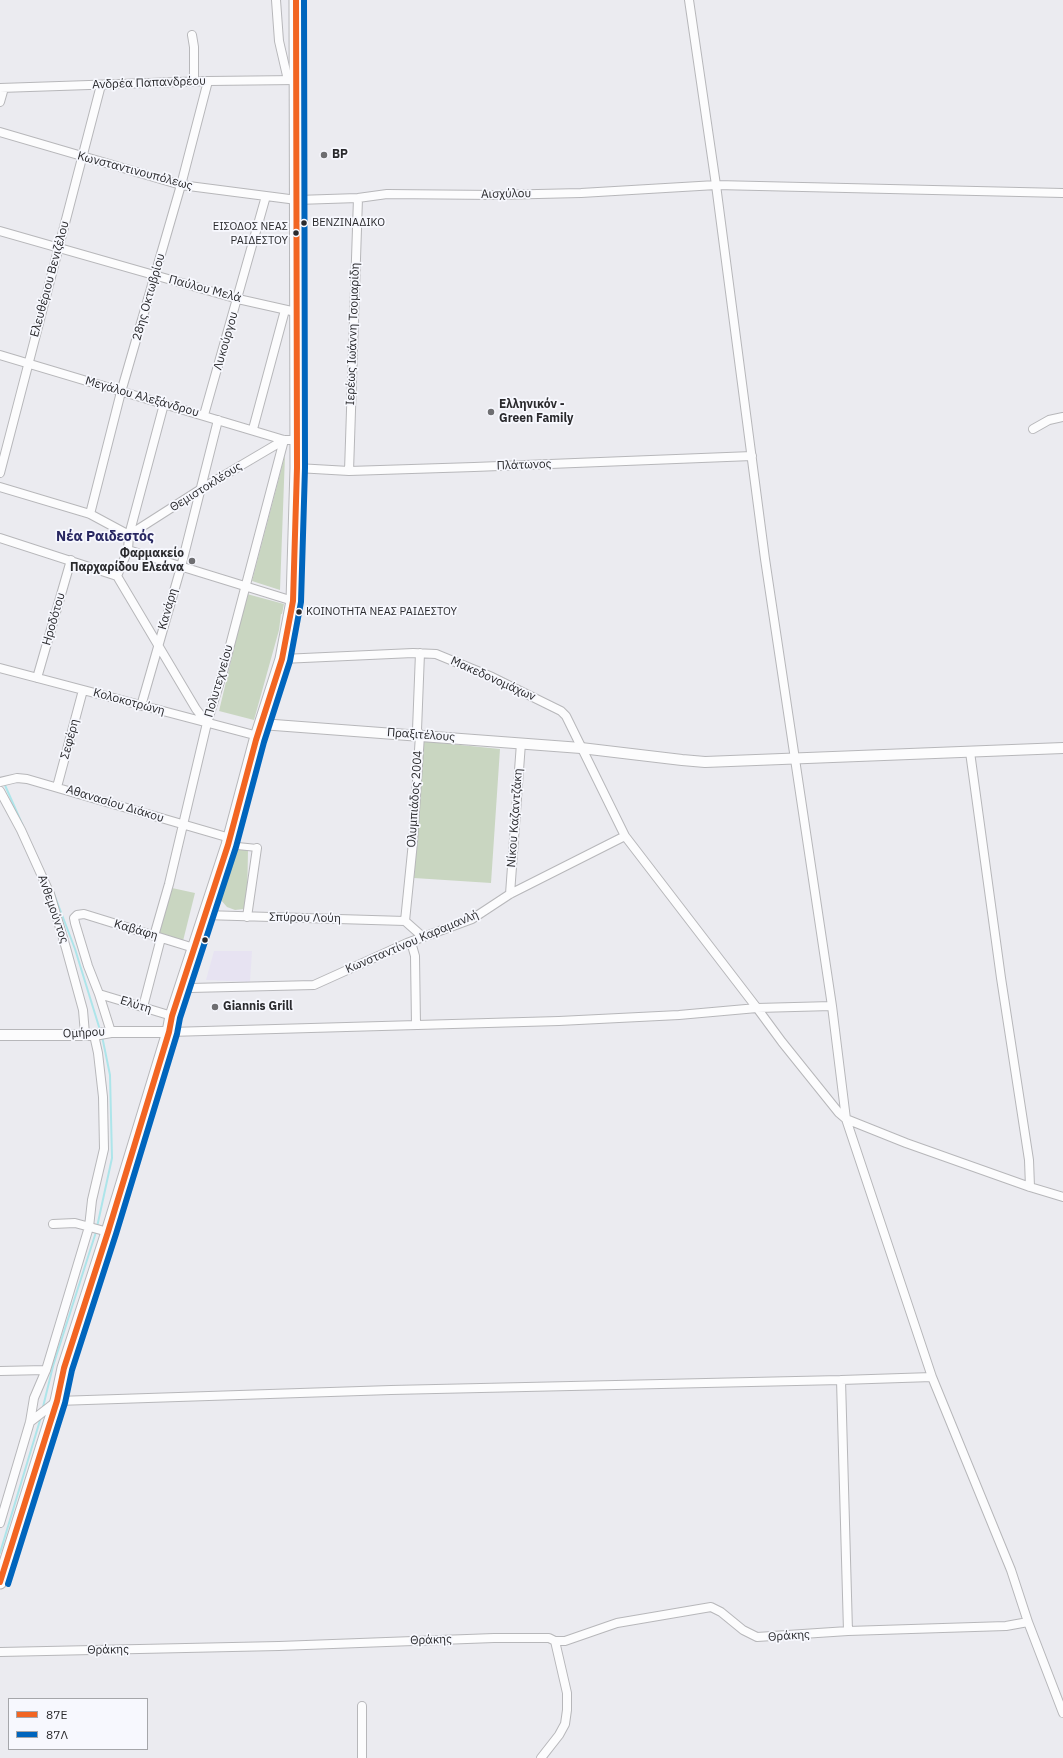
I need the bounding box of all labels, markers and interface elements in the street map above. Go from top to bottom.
street label: Ανδρέα Παπανδρέου [92,74,206,92]
place label: BP [332,148,348,162]
street label: Κωνσταντινουπόλεως [76,149,194,193]
marker: BP [319,150,329,160]
street label: Αισχύλου [481,186,531,202]
place label: ΒΕΝΖΙΝΑΔΙΚΟ [312,216,385,230]
marker: ΒΕΝΖΙΝΑΔΙΚΟ [299,218,309,228]
street label: Ελευθέριου Βενιζέλου [28,219,72,339]
place label: ΕΙΣΟΔΟΣ ΝΕΑΣ ΡΑΙΔΕΣΤΟΥ [213,220,288,246]
marker: ΕΙΣΟΔΟΣ ΝΕΑΣ ΡΑΙΔΕΣΤΟΥ [291,228,301,238]
street label: 28ης Οκτωβρίου [130,252,168,342]
street label: Ιερέως Ιωάννη Τσομαρίδη [343,262,363,406]
street label: Παύλου Μελά [167,272,243,306]
street label: Λυκούργου [211,310,241,372]
street label: Μεγάλου Αλεξάνδρου [83,374,201,420]
place label: Ελληνικόν - Green Family [499,398,573,426]
marker: Ελληνικόν - Green Family [486,407,496,417]
street label: Πλάτωνος [496,457,552,473]
street label: Θεμιστοκλέους [167,459,245,515]
district label: Νέα Ραιδεστός [56,529,154,545]
place label: Φαρμακείο Παρχαρίδου Ελεάνα [70,547,184,575]
marker: Φαρμακείο Παρχαρίδου Ελεάνα [187,556,197,566]
street label: Κανάρη [155,587,181,631]
street label: Ηροδότου [40,591,68,647]
place label: ΚΟΙΝΟΤΗΤΑ ΝΕΑΣ ΡΑΙΔΕΣΤΟΥ [306,605,457,619]
marker: ΚΟΙΝΟΤΗΤΑ ΝΕΑΣ ΡΑΙΔΕΣΤΟΥ [294,607,304,617]
street label: Πολυτεχνείου [202,643,236,719]
street label: Μακεδονομάχων [448,654,538,704]
street label: Κολοκοτρώνη [92,686,166,718]
street label: Σεφέρη [58,717,82,761]
street label: Πραξιτέλους [386,725,456,745]
street label: Ολυμπιάδος 2004 [404,750,426,848]
street label: Νίκου Καζαντζάκη [504,768,526,868]
street label: Αθανασίου Διάκου [64,782,166,826]
street label: Ανθεμούντος [35,873,71,945]
street label: Κωνσταντίνου Καραμανλή [343,907,481,977]
street label: Σπύρου Λούη [269,910,341,926]
street label: Καβάφη [112,917,160,943]
unlabelled marker [200,935,210,945]
street label: Ελύτη [118,993,154,1017]
place label: Giannis Grill [223,1000,293,1014]
marker: Giannis Grill [210,1002,220,1012]
street label: Ομήρου [62,1025,106,1041]
street label: Θράκης [768,1627,810,1645]
street label: Θράκης [410,1632,452,1648]
street label: Θράκης [87,1642,129,1658]
legend [8,1698,148,1750]
text: 87Ε [46,1707,67,1722]
text: 87Λ [46,1727,68,1742]

